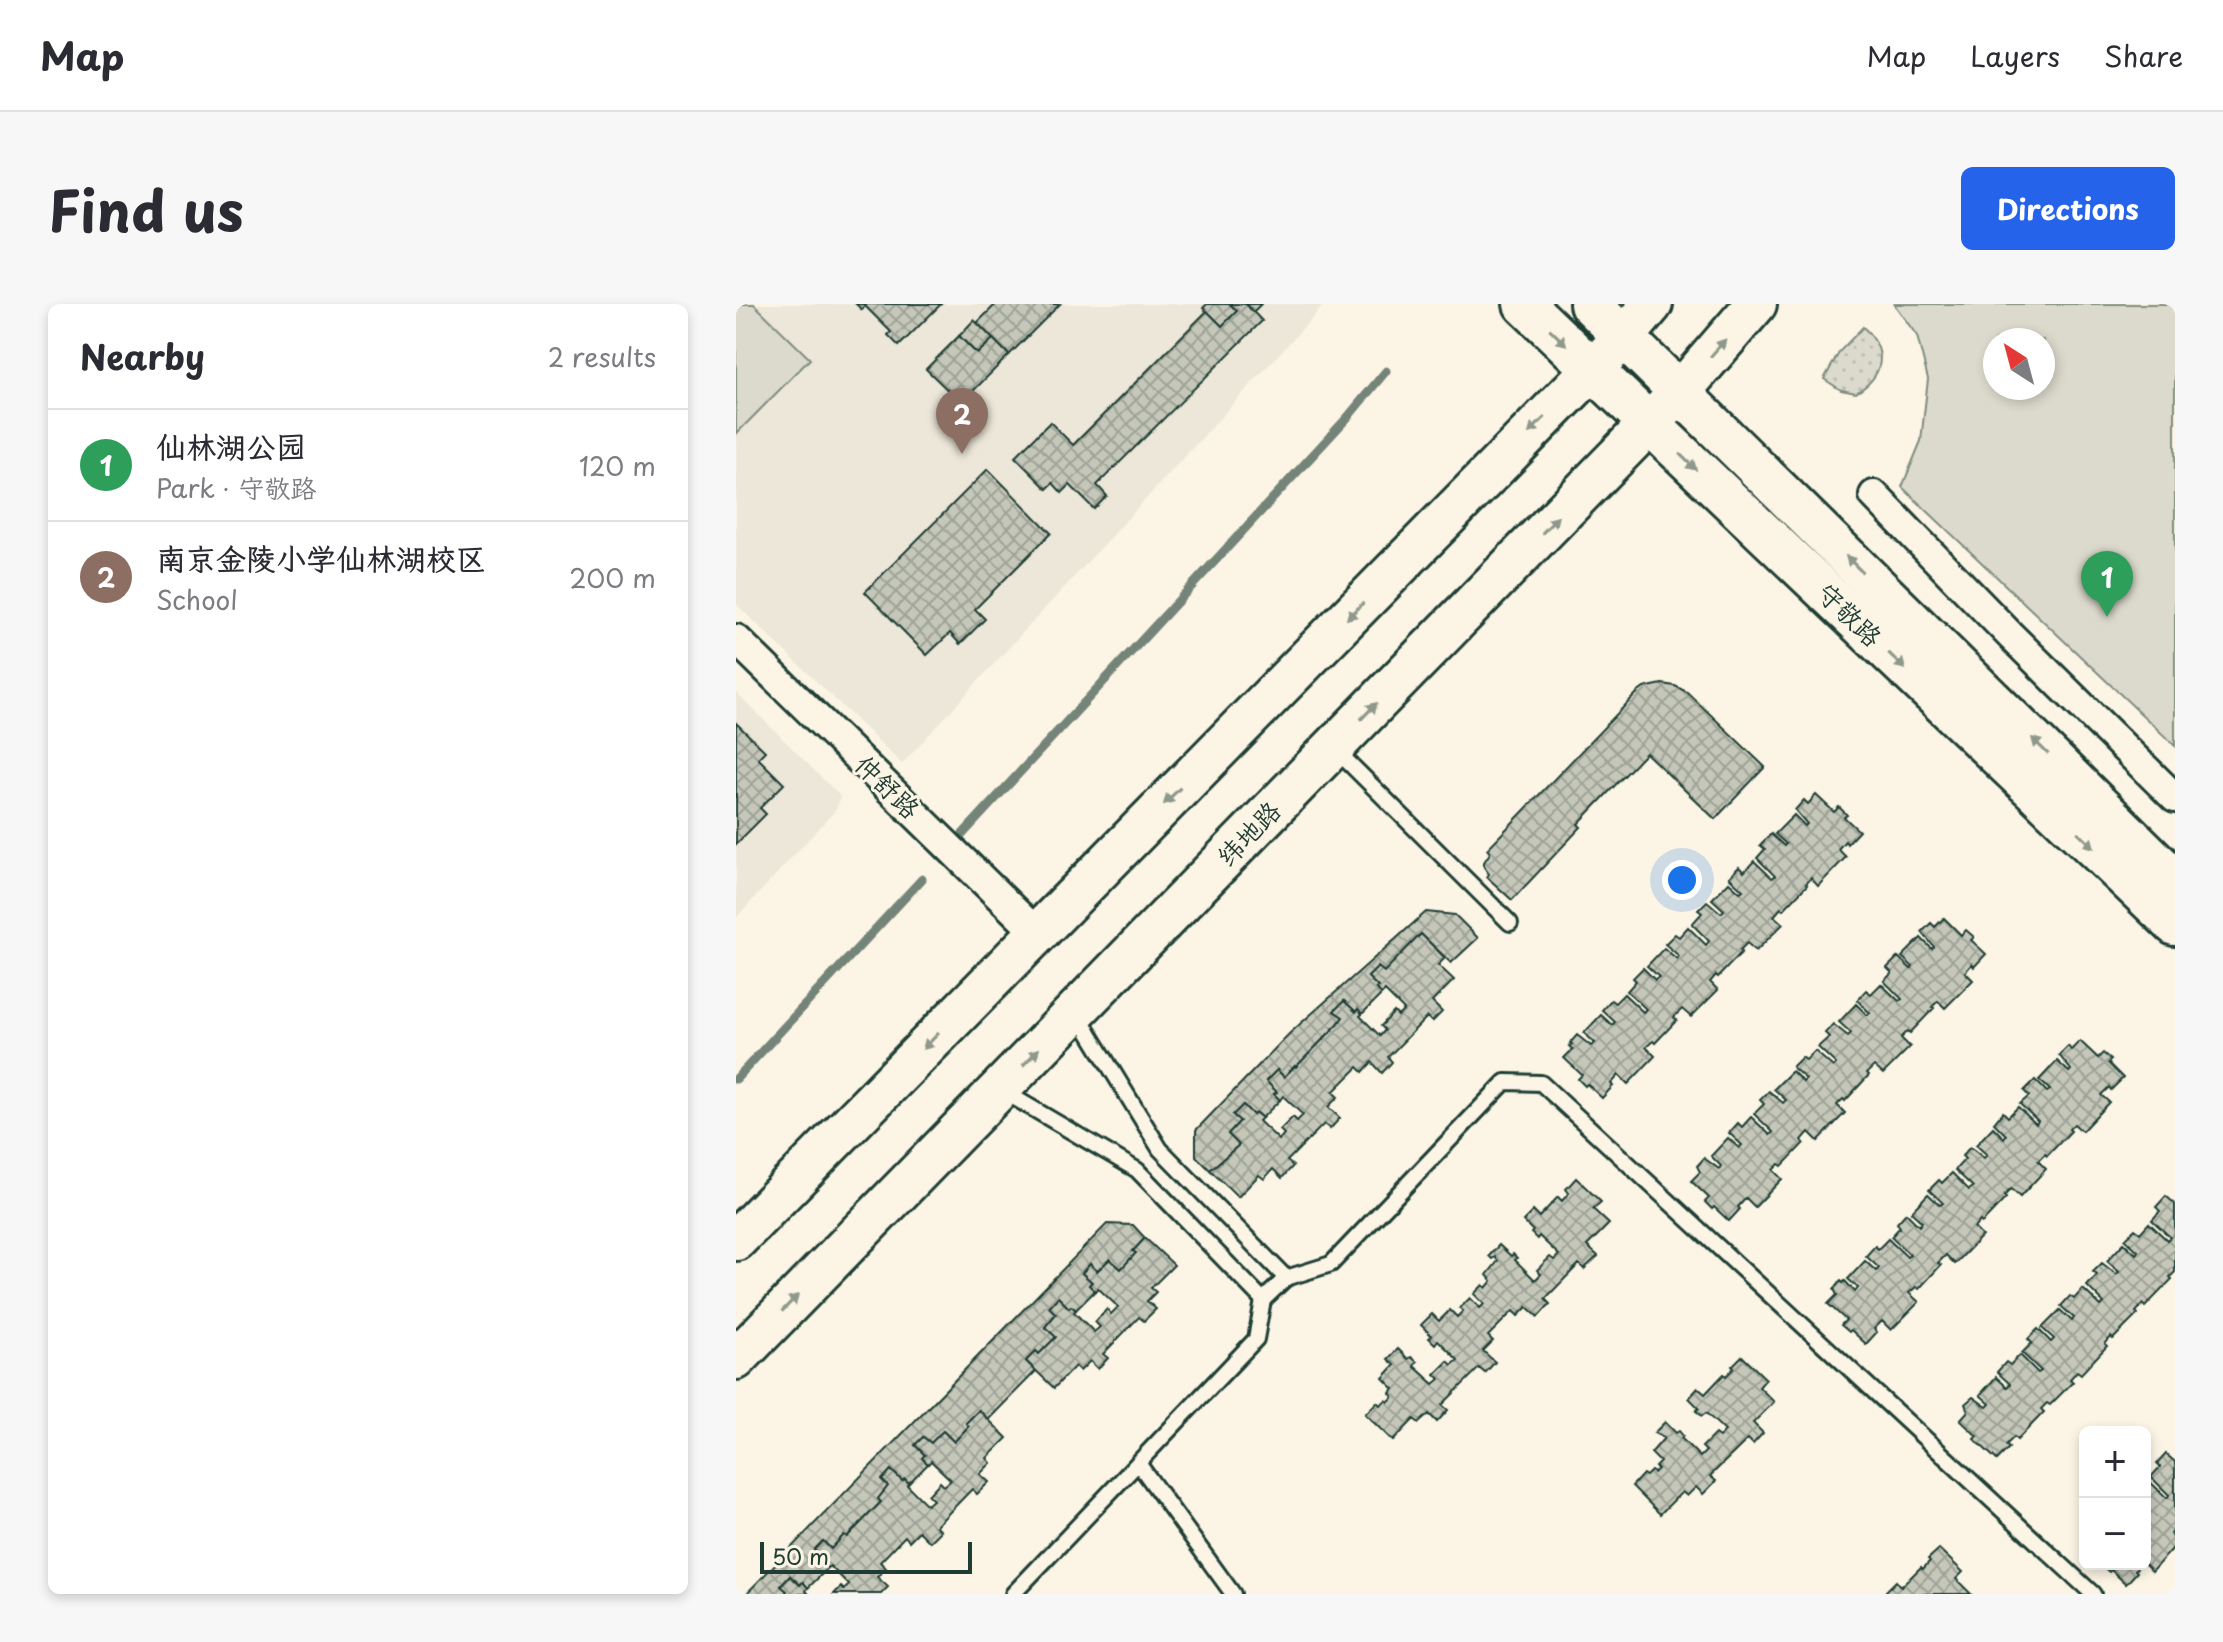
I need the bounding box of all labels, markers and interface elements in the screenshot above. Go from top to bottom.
text: Map [40,27,124,84]
text: Map [1866,34,1926,77]
text: Layers [1970,34,2060,77]
text: Share [2104,34,2183,77]
text: Find us [48,166,244,251]
button: Directions [1961,167,2175,250]
one-way arrow [1548,328,1567,346]
north arrow [1983,328,2055,400]
text: Nearby [80,330,205,382]
text: 2 results [548,337,656,376]
one-way arrow [1709,338,1726,358]
pin: 2 [936,388,988,454]
one-way arrow [1528,415,1547,434]
text: 仙林湖公园 [156,423,306,468]
text: 1 [100,446,112,485]
text: 120 m [579,446,656,485]
one-way arrow [1678,453,1697,471]
text: Park · 守敬路 [156,468,317,507]
one-way arrow [1541,516,1559,535]
text: 南京金陵小学仙林湖校区 [156,535,486,580]
pin: 1 [2081,551,2133,617]
one-way arrow [1845,555,1864,574]
text: 2 [97,558,115,597]
text: 200 m [569,558,656,597]
street label: 守敬路 [1808,573,1892,655]
text: School [156,580,238,619]
one-way arrow [1346,601,1364,620]
one-way arrow [1887,651,1906,669]
one-way arrow [1359,702,1378,721]
one-way arrow [2031,737,2050,756]
street label: 仲舒路 [846,745,930,827]
one-way arrow [1163,786,1182,805]
street label: 纬地路 [1207,791,1289,875]
one-way arrow [2076,830,2095,848]
your location [1662,860,1702,900]
one-way arrow [922,1031,941,1050]
one-way arrow [1021,1048,1039,1067]
one-way arrow [781,1294,799,1313]
map controls [2079,1426,2151,1570]
button: + [2079,1426,2151,1498]
button: − [2079,1498,2151,1570]
scale bar [760,1538,972,1574]
text: 50 m [772,1539,829,1572]

